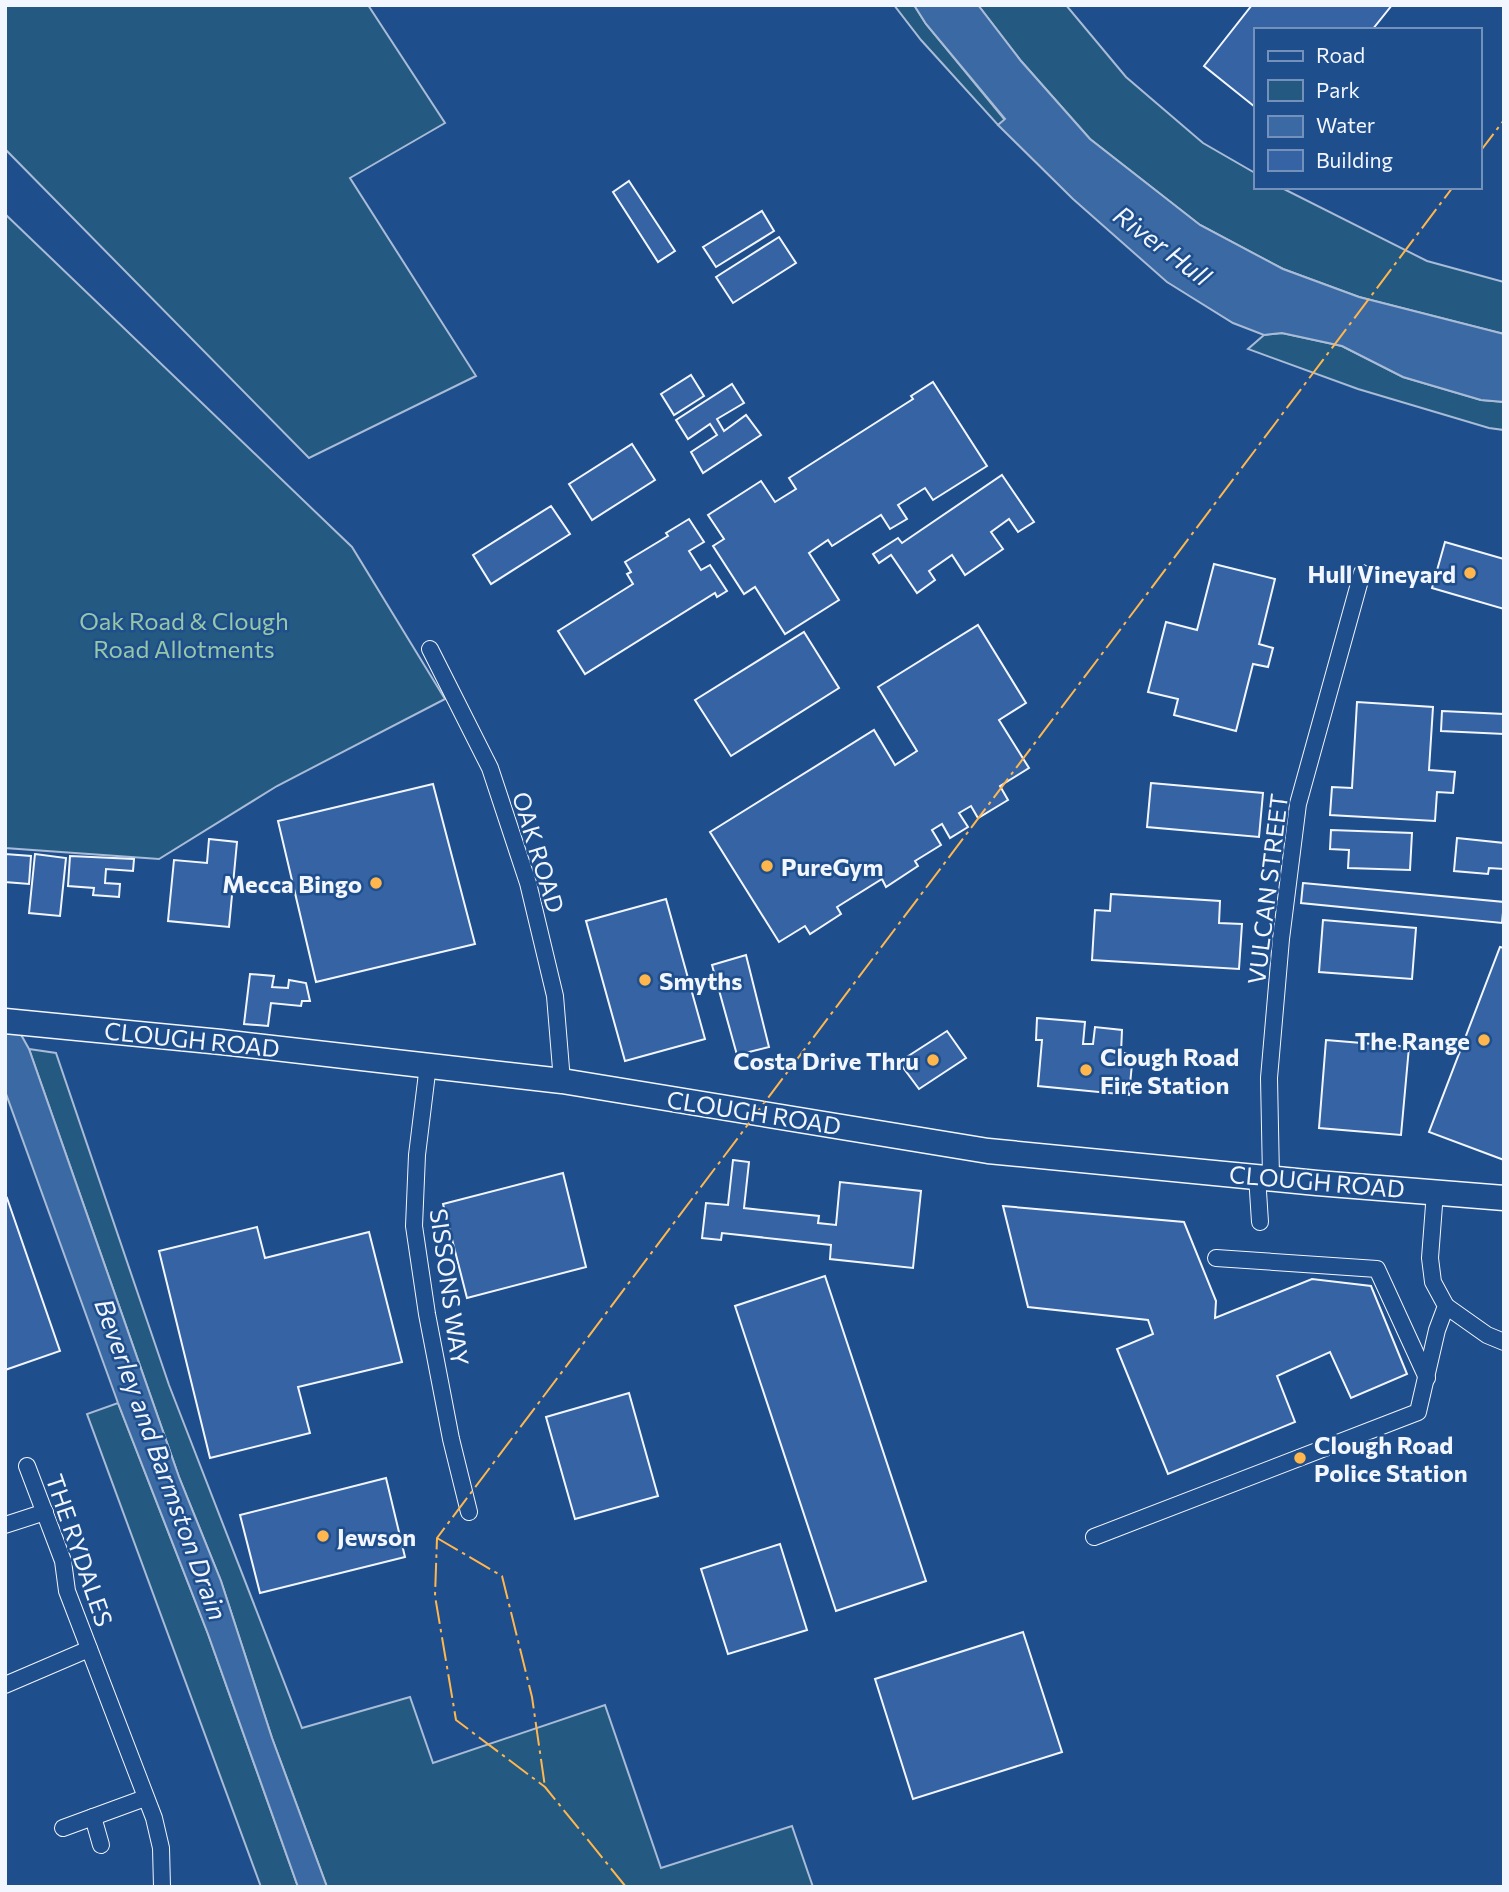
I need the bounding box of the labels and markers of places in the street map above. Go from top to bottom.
place label: Hull Vineyard [1308,559,1456,588]
marker: Hull Vineyard [1462,565,1478,581]
place label: PureGym [781,852,883,881]
marker: PureGym [759,858,775,874]
place label: Mecca Bingo [222,869,362,898]
marker: Mecca Bingo [368,875,384,891]
place label: Smyths [659,966,742,995]
marker: Smyths [637,972,653,988]
place label: The Range [1355,1026,1470,1055]
marker: The Range [1476,1032,1492,1048]
place label: Clough Road Fire Station [1100,1042,1239,1099]
place label: Costa Drive Thru [733,1046,919,1075]
marker: Costa Drive Thru [925,1052,941,1068]
marker: Clough Road Fire Station [1078,1062,1094,1078]
place label: Clough Road Police Station [1314,1430,1468,1487]
marker: Clough Road Police Station [1292,1450,1308,1466]
place label: Jewson [337,1522,416,1551]
marker: Jewson [315,1528,331,1544]

